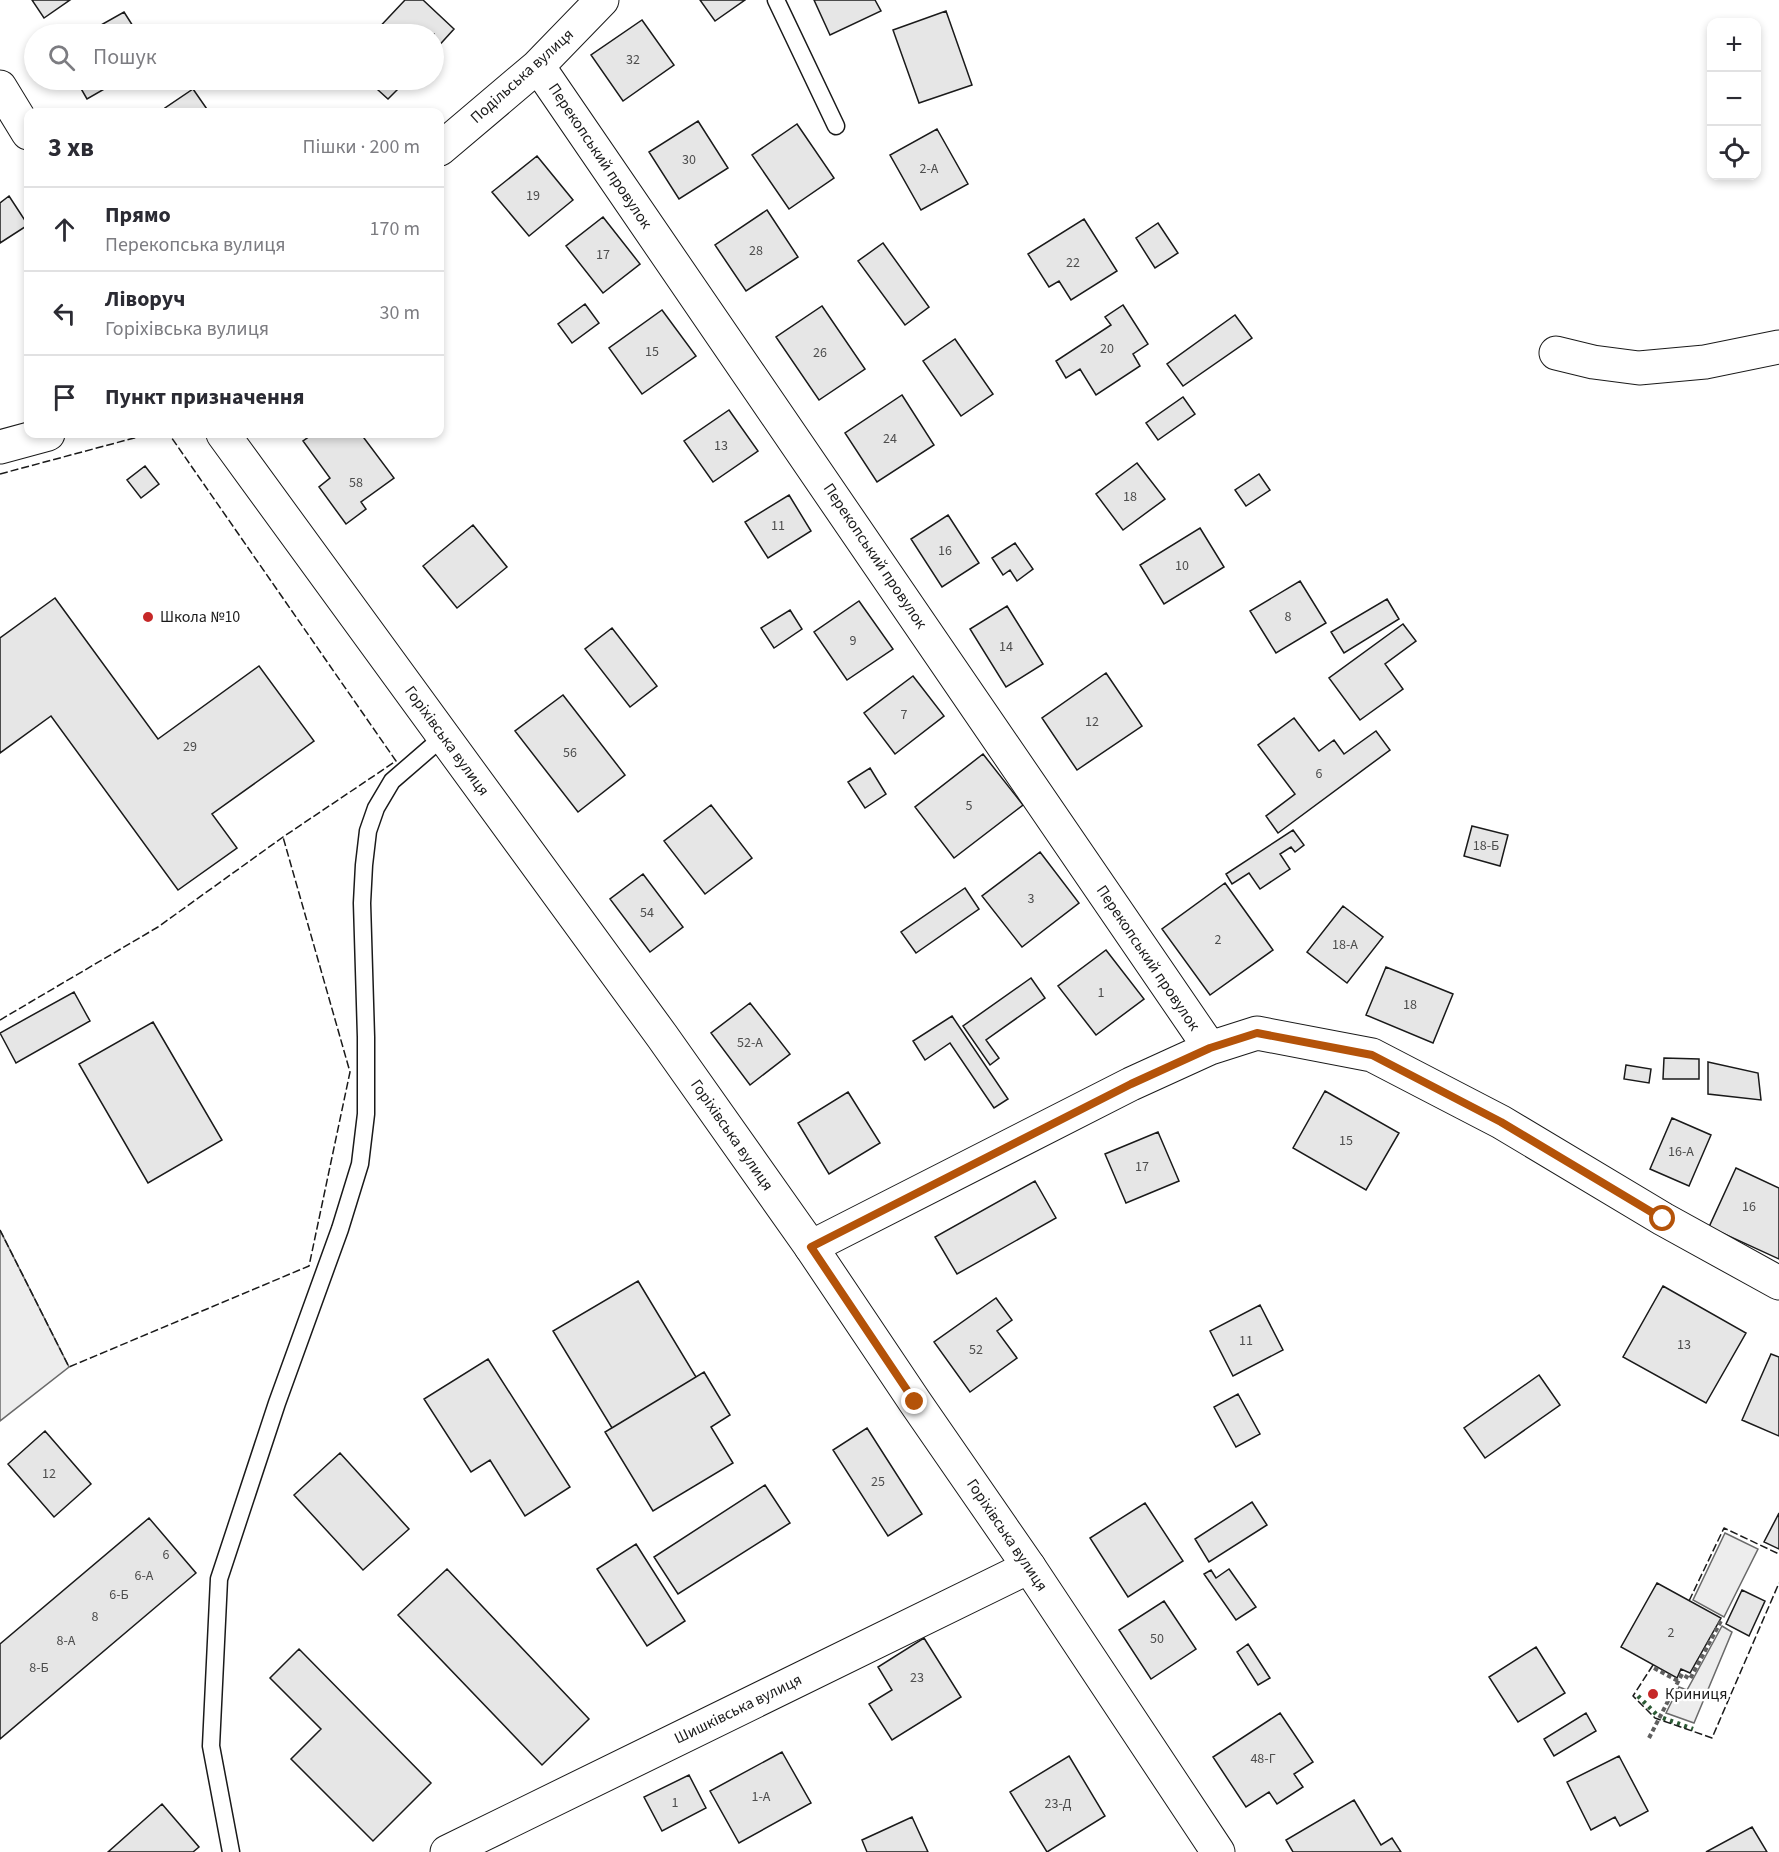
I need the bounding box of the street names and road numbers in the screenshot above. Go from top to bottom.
street label: Подільська вулиця [466,24,578,128]
street label: Перекопський провулок [543,79,657,233]
street label: Перекопський провулок [818,479,932,633]
street label: Горіхівська вулиця [400,681,494,801]
street label: Перекопський провулок [1091,881,1205,1035]
street label: Горіхівська вулиця [685,1075,779,1195]
street label: Горіхівська вулиця [961,1474,1053,1596]
street label: Шишківська вулиця [671,1669,805,1749]

